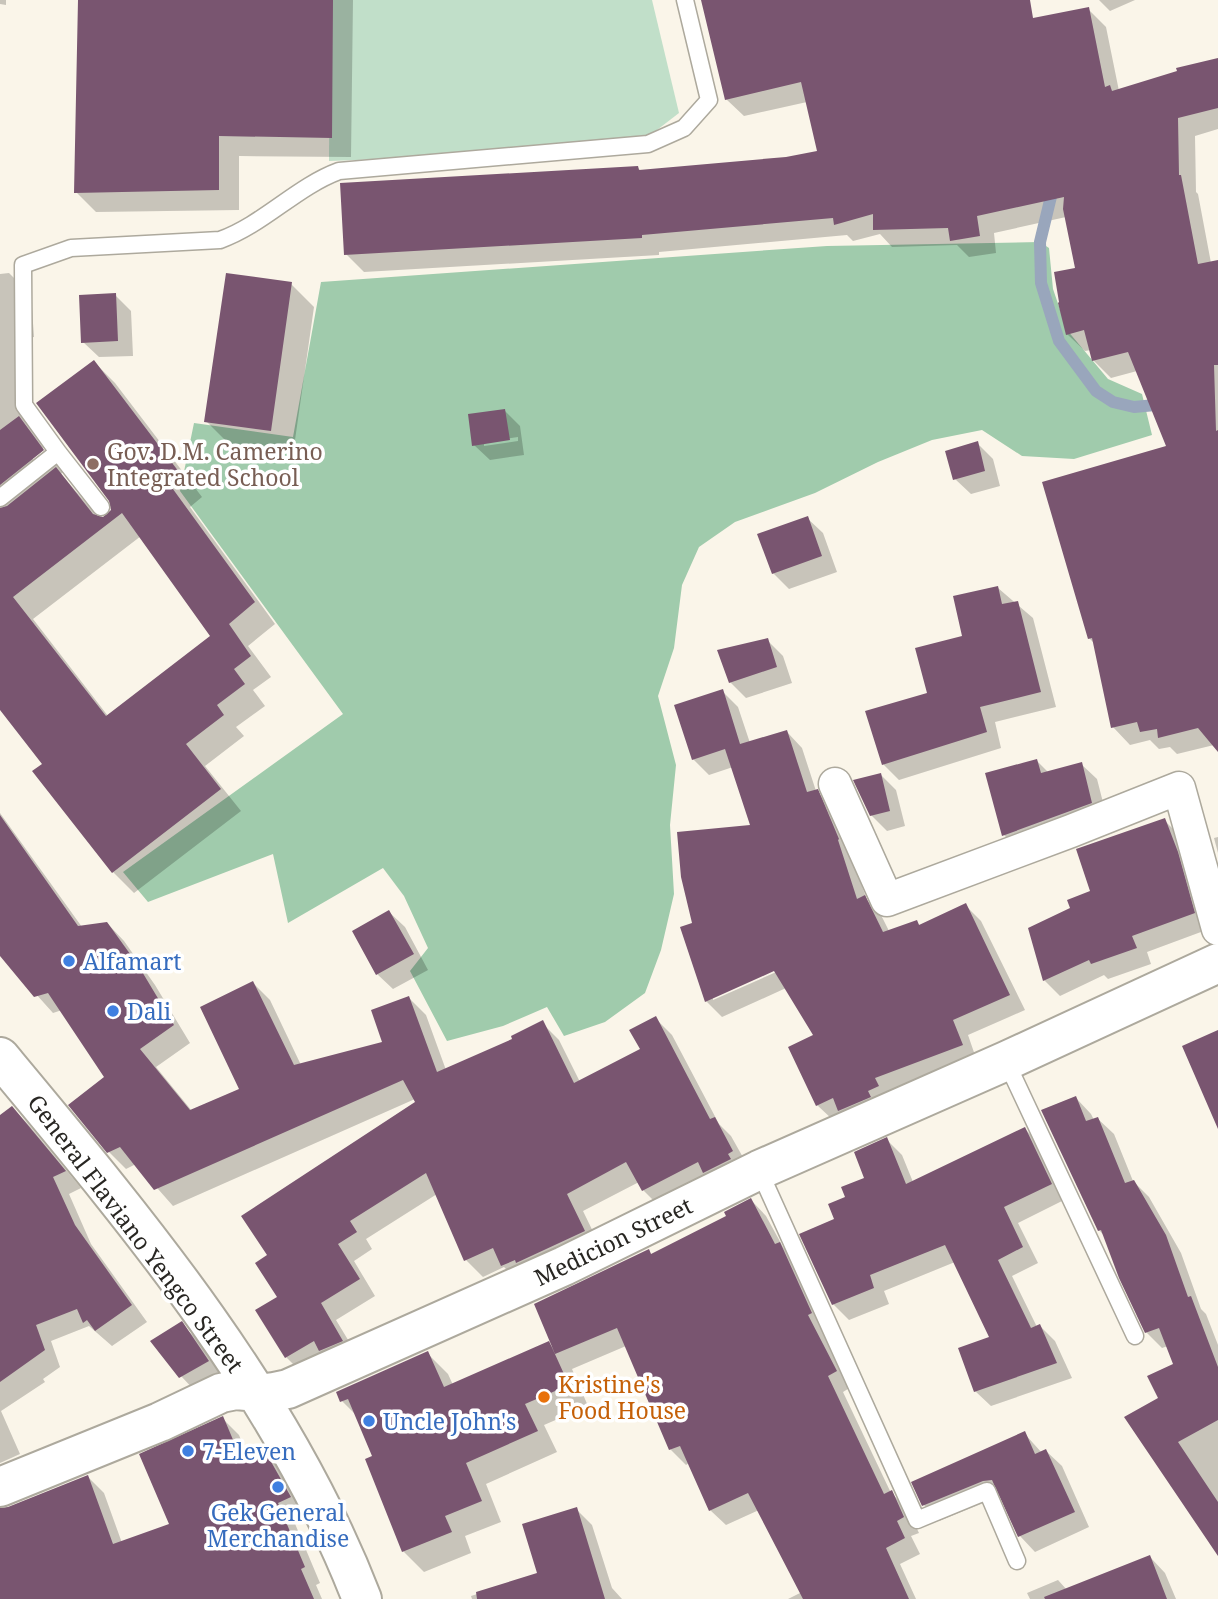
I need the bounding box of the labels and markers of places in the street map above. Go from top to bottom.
place label: Gov. D.M. Camerino Integrated School [107,435,323,493]
marker: Gov. D.M. Camerino Integrated School [85,456,101,472]
place label: Alfamart [83,945,181,977]
marker: Alfamart [61,953,77,969]
place label: Dali [127,995,172,1027]
marker: Dali [105,1003,121,1019]
place label: Kristine's Food House [558,1368,686,1426]
marker: Kristine's Food House [536,1389,552,1405]
place label: Uncle John's [383,1405,517,1437]
marker: Uncle John's [361,1413,377,1429]
place label: 7-Eleven [202,1435,296,1467]
marker: 7-Eleven [180,1443,196,1459]
marker: Gek General Merchandise [270,1479,286,1495]
place label: Gek General Merchandise [207,1496,349,1554]

